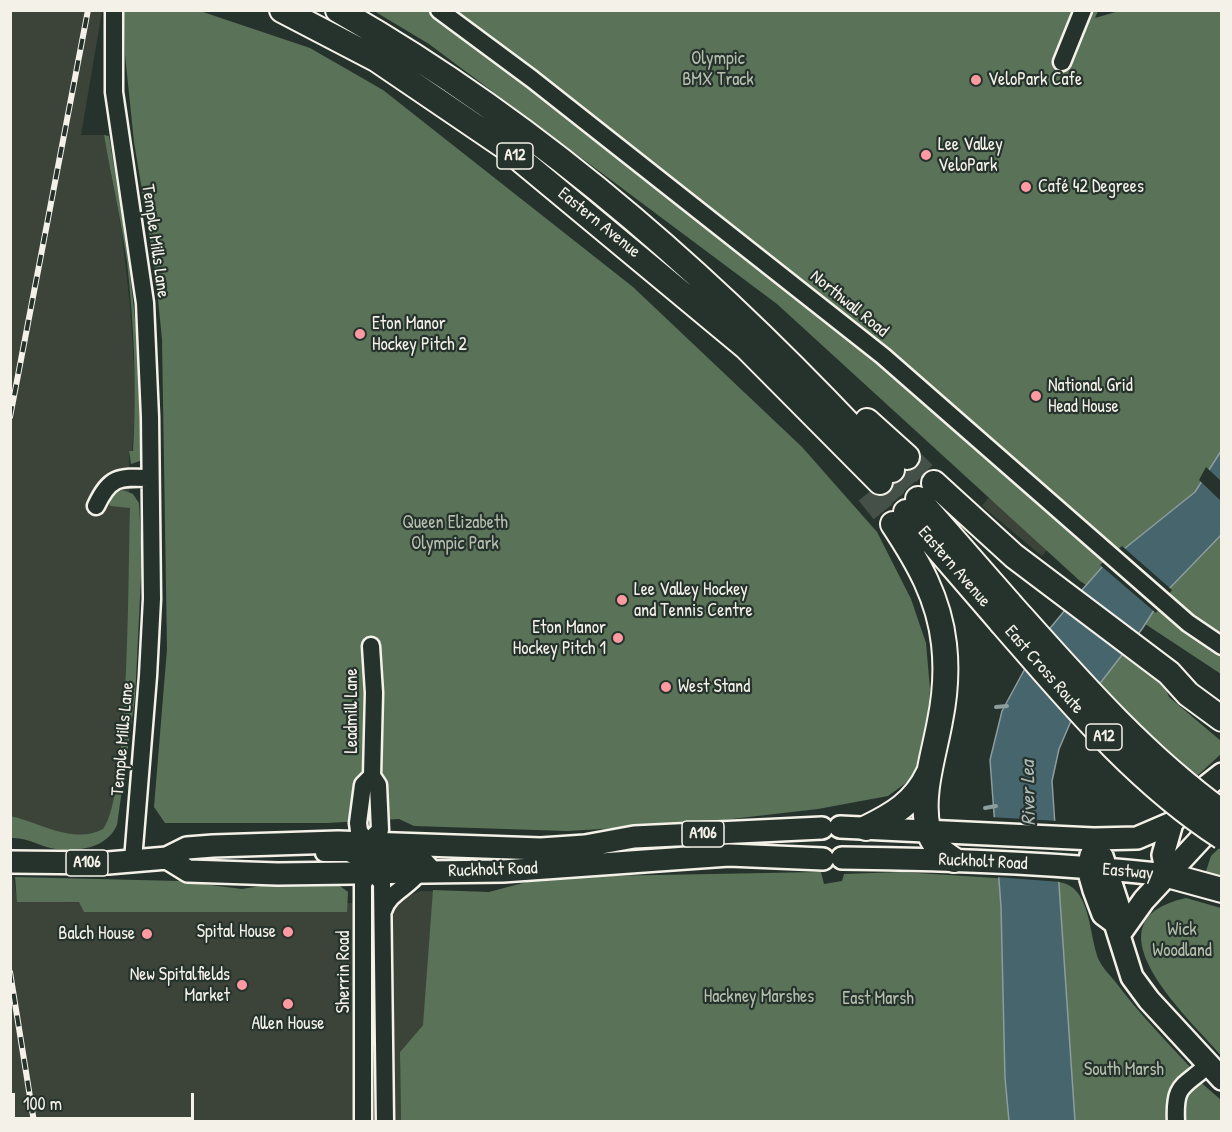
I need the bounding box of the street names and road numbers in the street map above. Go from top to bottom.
road number: A12 [497,143,533,169]
street label: Temple Mills Lane [136,183,174,299]
street label: Eastern Avenue [553,183,645,263]
street label: Northwall Road [806,266,892,342]
street label: Eastern Avenue [913,522,995,612]
street label: East Cross Route [1000,621,1088,719]
street label: Leadmill Lane [341,668,363,754]
street label: Temple Mills Lane [107,681,139,797]
road number: A12 [1086,724,1122,750]
road number: A106 [682,821,724,847]
street label: Ruckholt Road [938,849,1028,875]
road number: A106 [66,850,108,876]
street label: Ruckholt Road [448,858,538,882]
street label: Eastway [1102,859,1154,885]
street label: Sherrin Road [333,931,355,1013]

